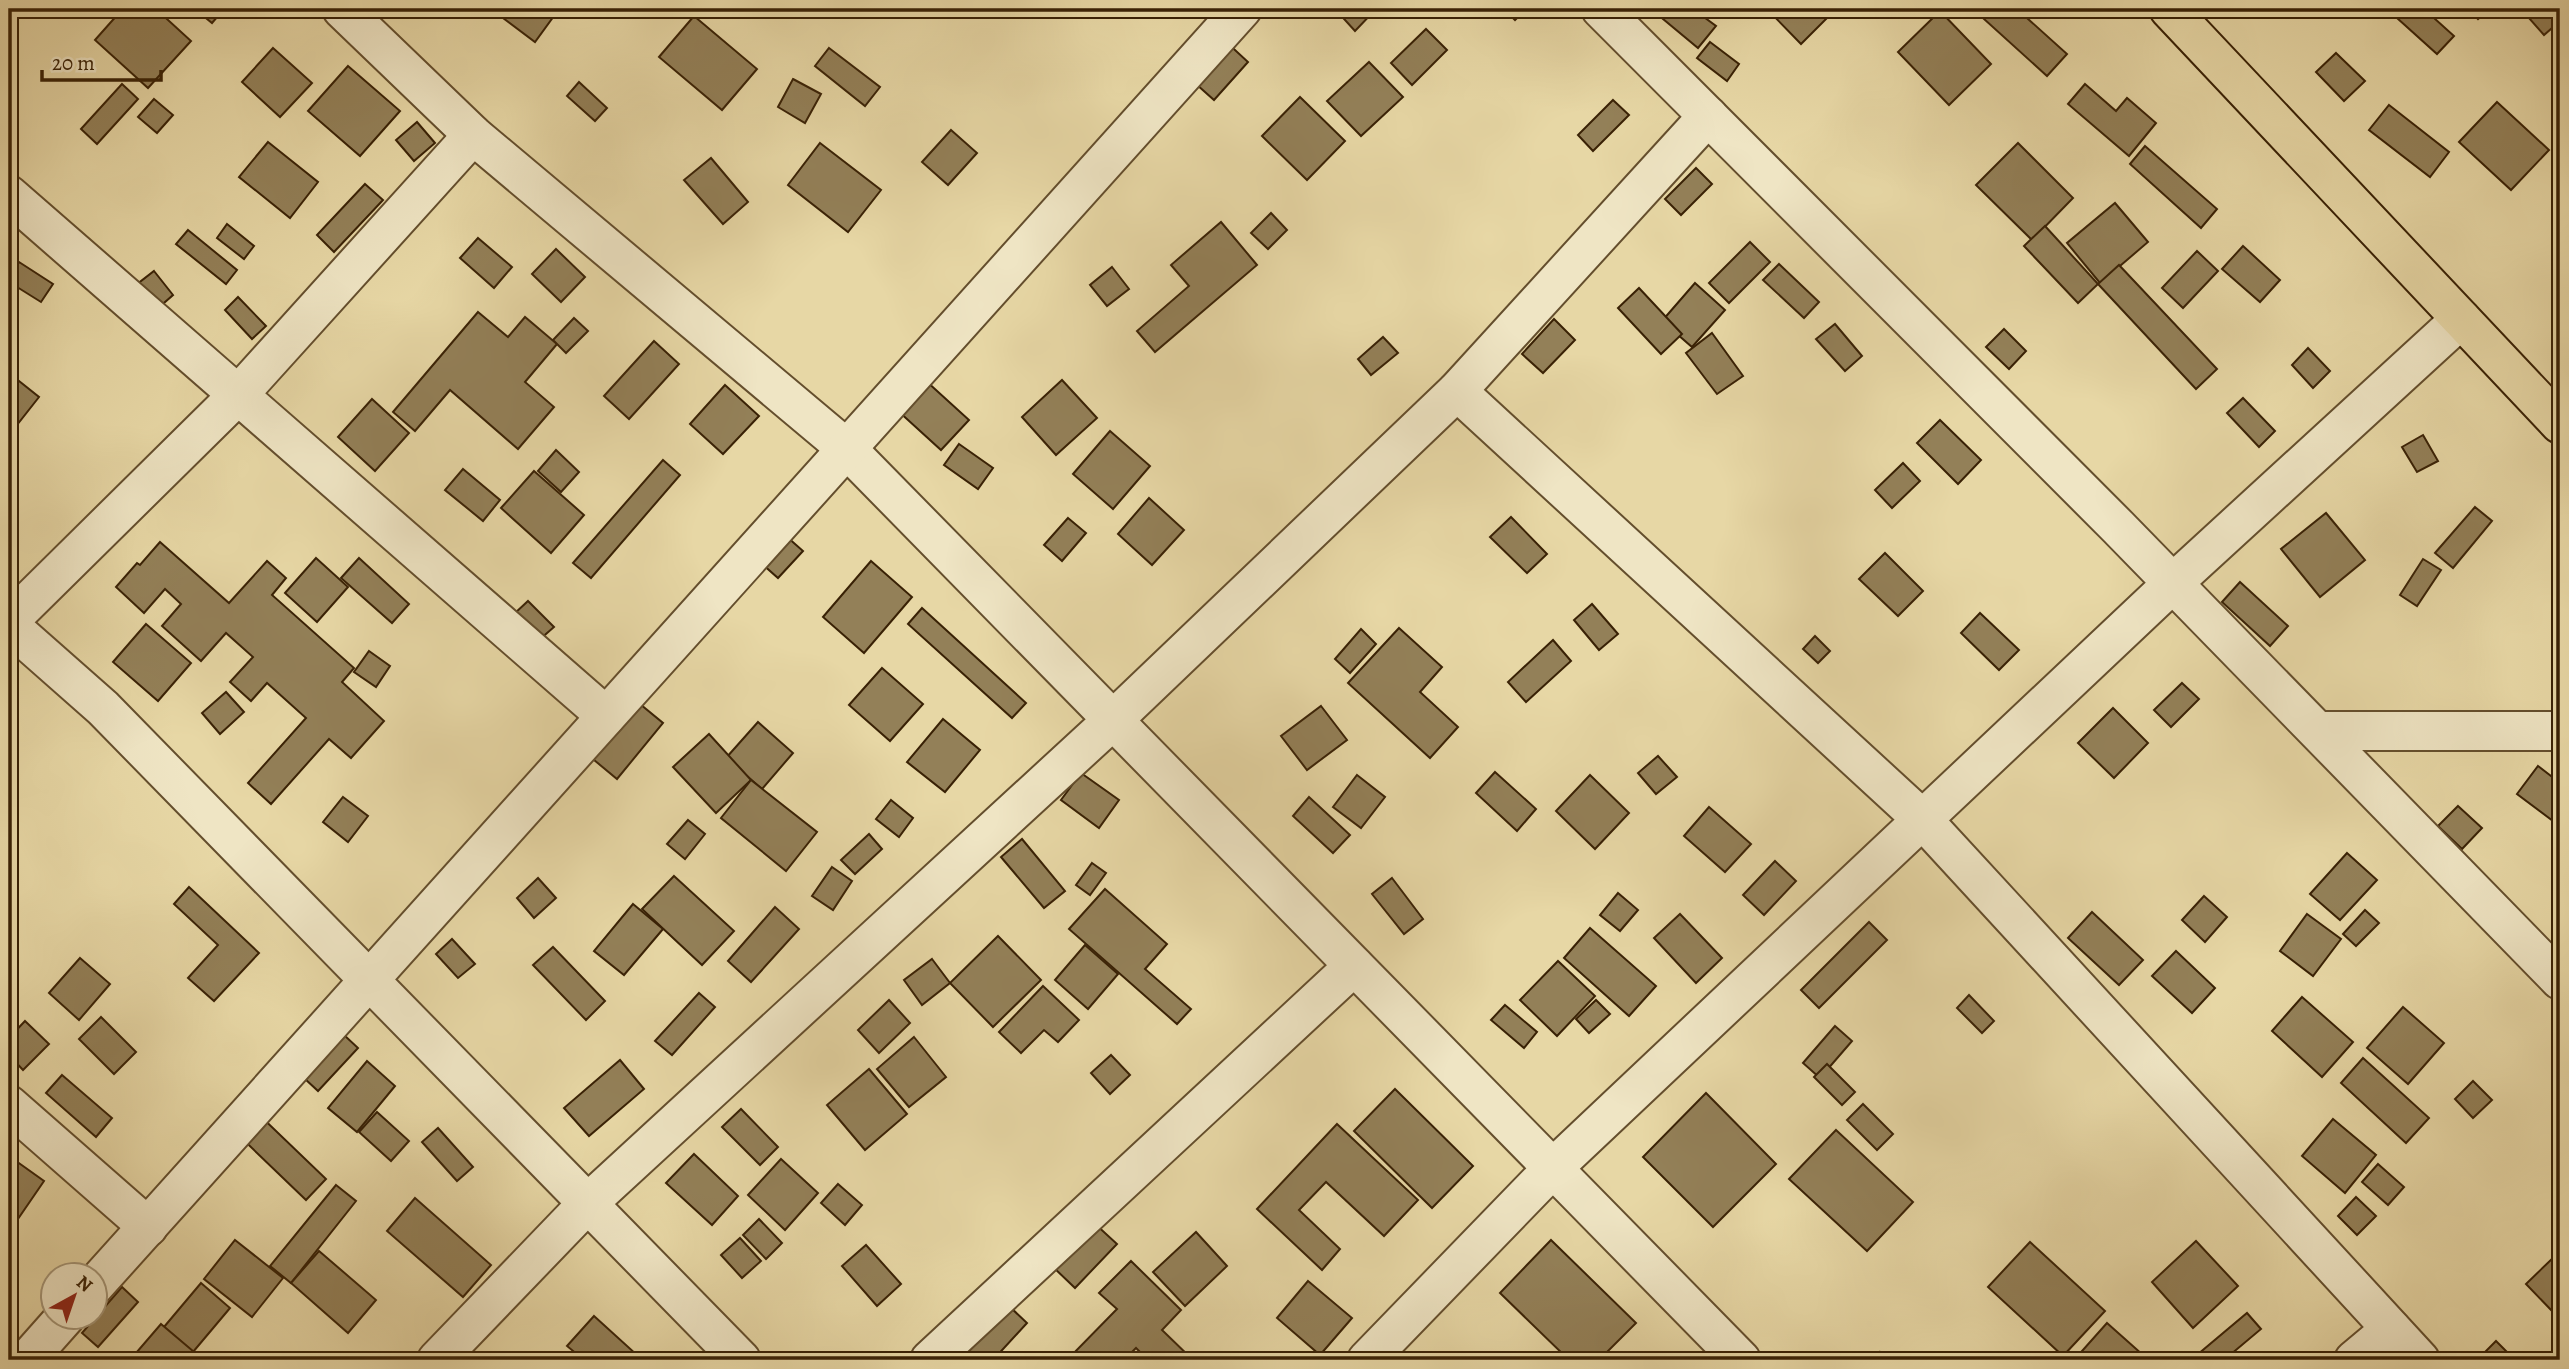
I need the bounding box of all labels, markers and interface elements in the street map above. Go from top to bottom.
scale bar [42,38,161,82]
text: 20 m [52,49,95,77]
north arrow [38,1260,108,1330]
text: N [71,1269,98,1298]

